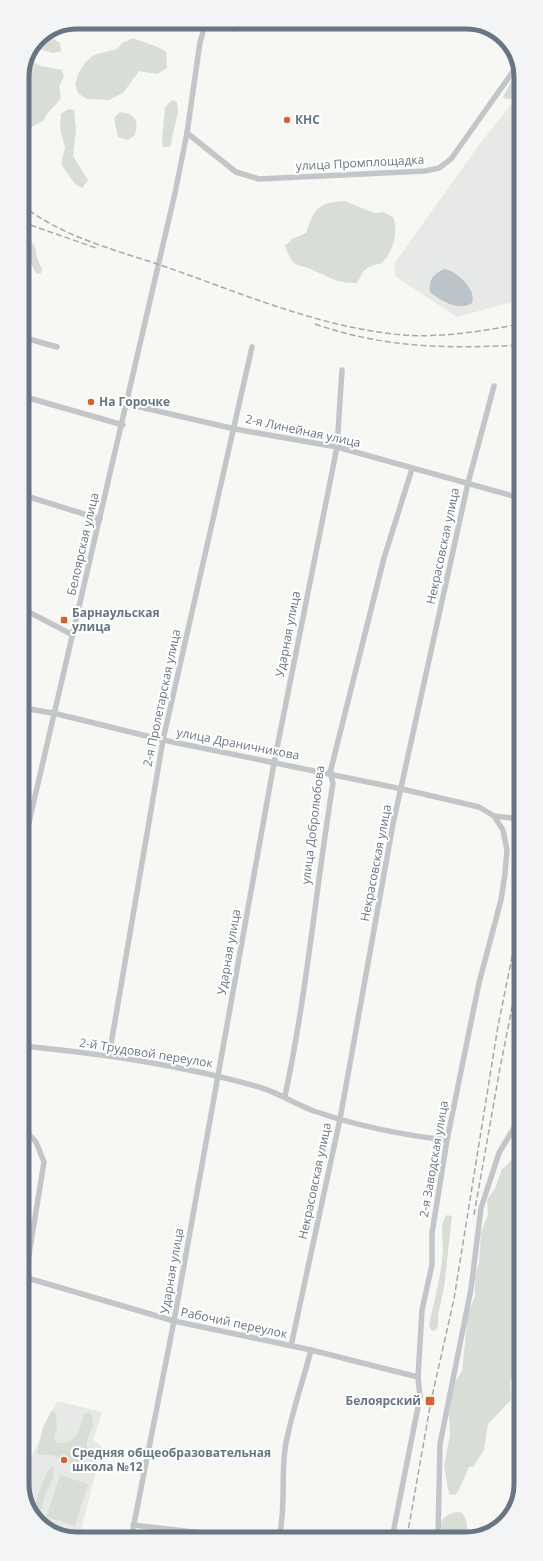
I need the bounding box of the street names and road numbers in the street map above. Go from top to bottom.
street label: улица Промплощадка [295,151,425,174]
street label: 2-я Линейная улица [244,410,362,451]
street label: Некрасовская улица [422,486,463,606]
street label: Белоярская улица [62,491,103,597]
street label: Ударная улица [271,590,304,678]
street label: 2-я Пролетарская улица [139,628,184,768]
street label: улица Драничникова [175,723,301,764]
street label: улица Добролюбова [297,765,328,885]
street label: Некрасовская улица [356,803,395,923]
street label: Ударная улица [213,908,244,996]
street label: 2-й Трудовой переулок [78,1034,215,1072]
street label: 2-я Заводская улица [415,1099,452,1219]
street label: Некрасовская улица [294,1121,335,1241]
street label: Ударная улица [156,1227,187,1315]
street label: Рабочий переулок [179,1303,290,1342]

